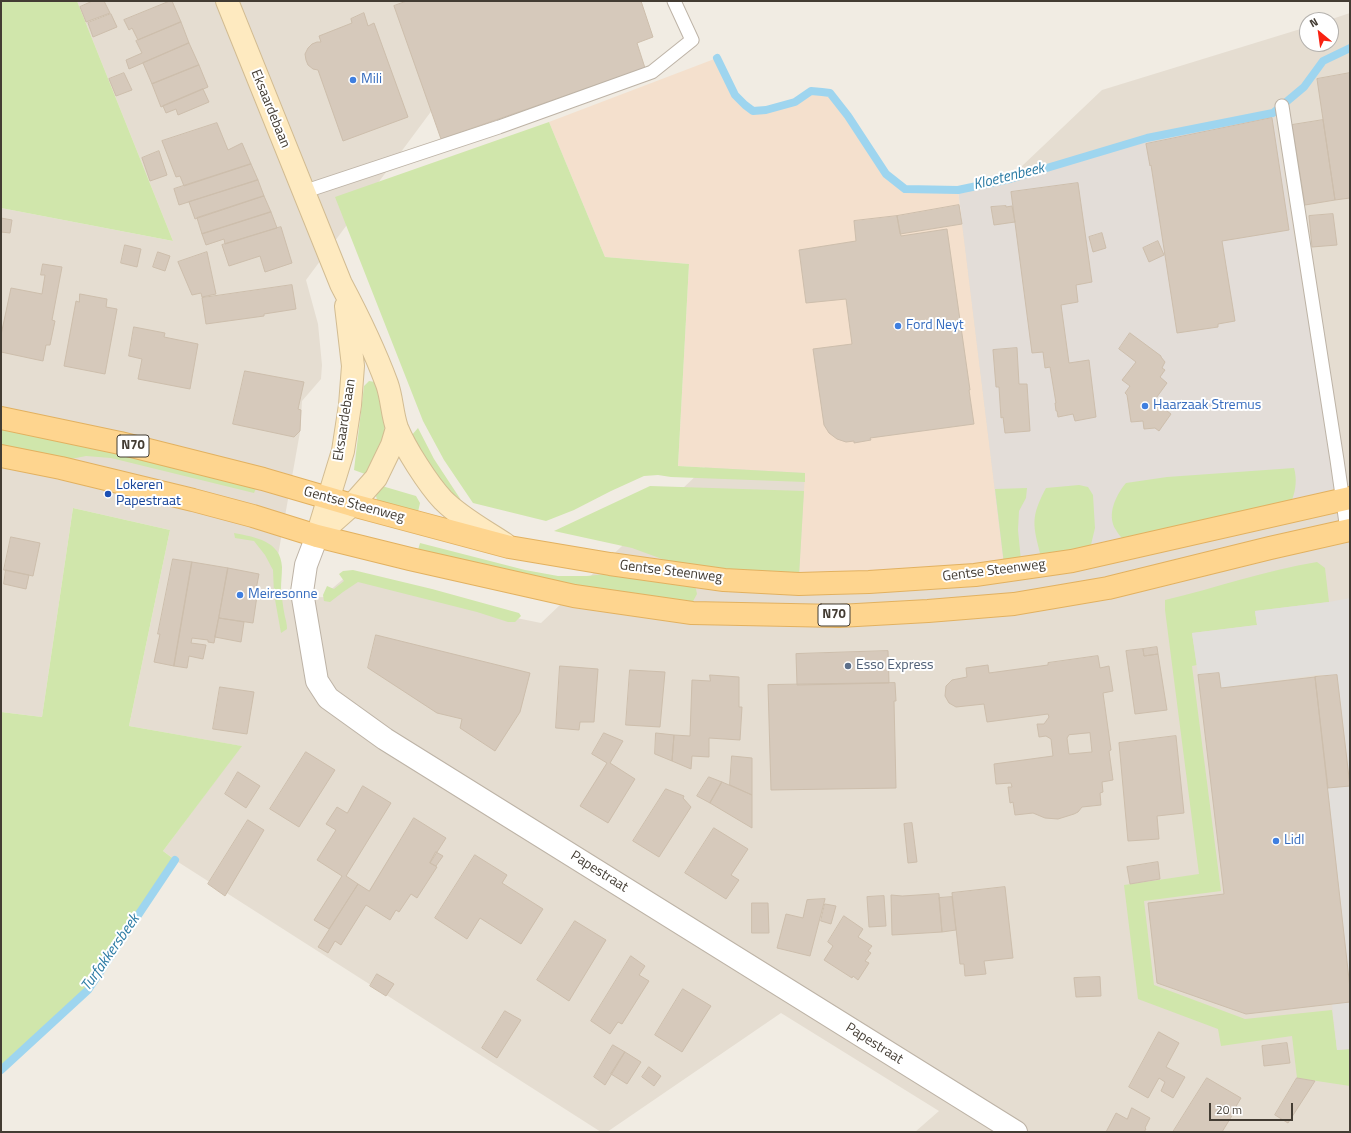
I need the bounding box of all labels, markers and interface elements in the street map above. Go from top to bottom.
north arrow [1299,12,1339,52]
text: N [1306,14,1321,31]
street label: Eksaardebaan [247,67,293,151]
place label: Mili [361,72,382,88]
marker: Mili [348,75,358,85]
water label: Kloetenbeek [972,159,1046,195]
place label: Ford Neyt [906,318,964,334]
marker: Ford Neyt [893,321,903,331]
street label: Eksaardebaan [330,378,360,462]
place label: Haarzaak Stremus [1153,398,1261,414]
marker: Haarzaak Stremus [1140,401,1150,411]
road number: N70 [117,435,149,457]
place label: Lokeren Papestraat [116,478,181,510]
street label: Gentse Steenweg [302,483,406,527]
marker: Lokeren Papestraat [103,489,113,499]
street label: Gentse Steenweg [942,556,1046,586]
street label: Gentse Steenweg [619,557,723,587]
place label: Meiresonne [248,587,318,603]
marker: Meiresonne [235,590,245,600]
road number: N70 [818,604,850,626]
place label: Esso Express [856,658,933,674]
marker: Esso Express [843,661,853,671]
place label: Lidl [1284,833,1304,849]
marker: Lidl [1271,836,1281,846]
street label: Papestraat [567,848,631,896]
water label: Turfakkersbeek [78,911,144,995]
street label: Papestraat [842,1020,906,1068]
scale bar [1211,1095,1295,1121]
text: 20 m [1216,1100,1242,1119]

